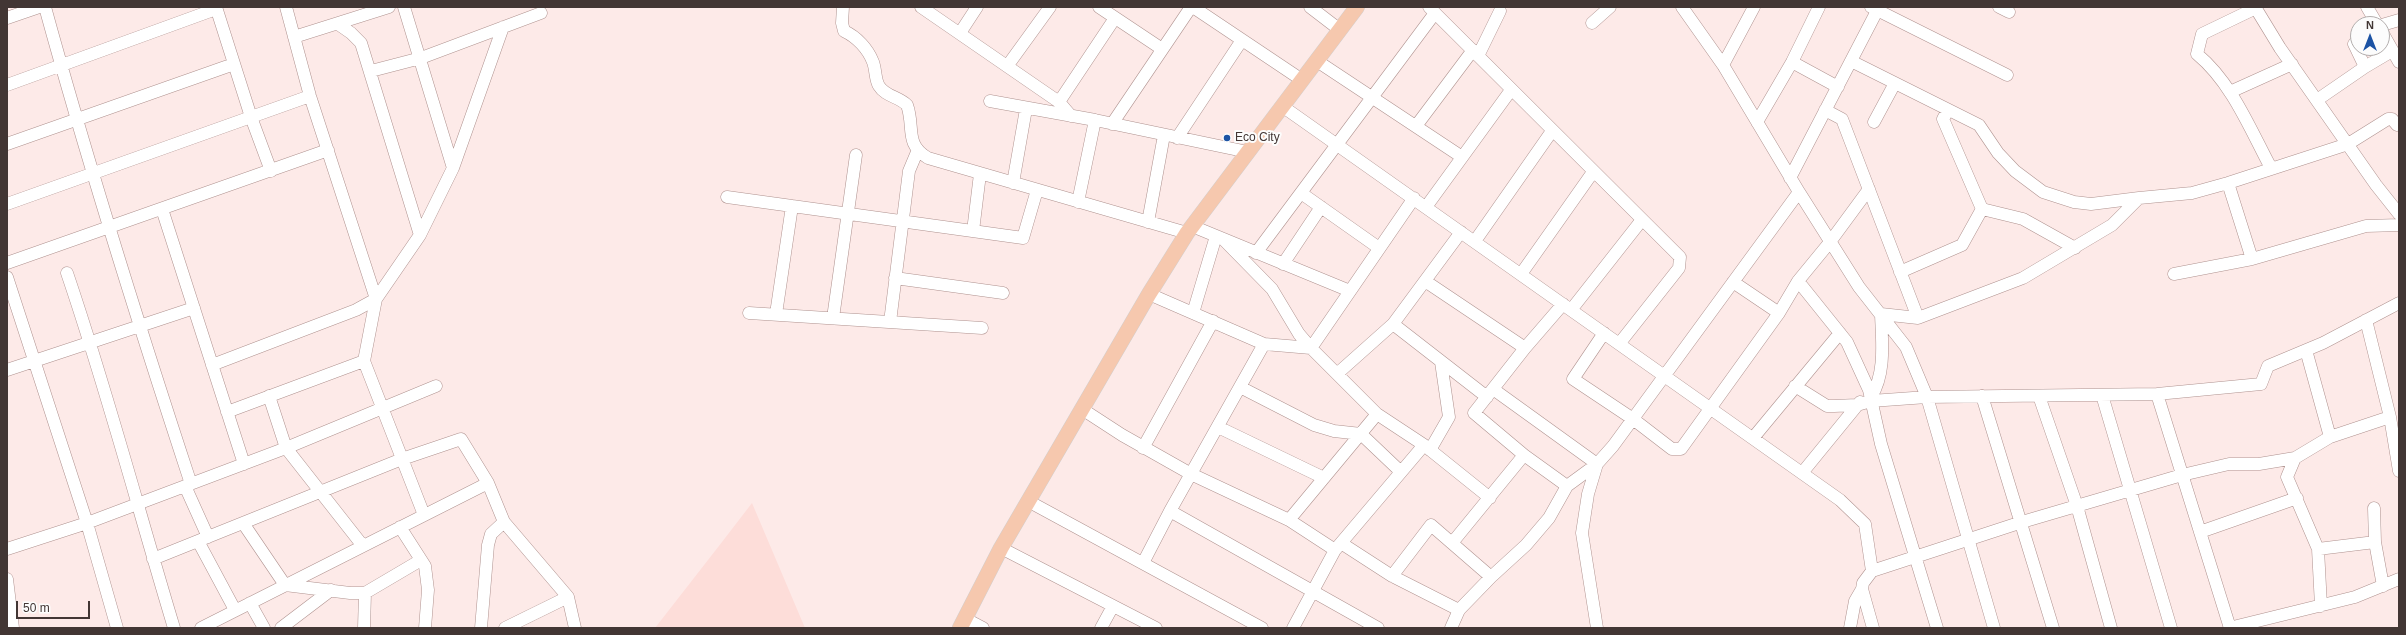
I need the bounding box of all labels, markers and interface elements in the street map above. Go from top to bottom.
north arrow [2350,16,2390,56]
text: N [2366,19,2374,31]
place label: Eco City [1235,131,1280,145]
marker: Eco City [1222,133,1232,143]
scale bar [18,593,92,619]
text: 50 m [23,601,50,615]

